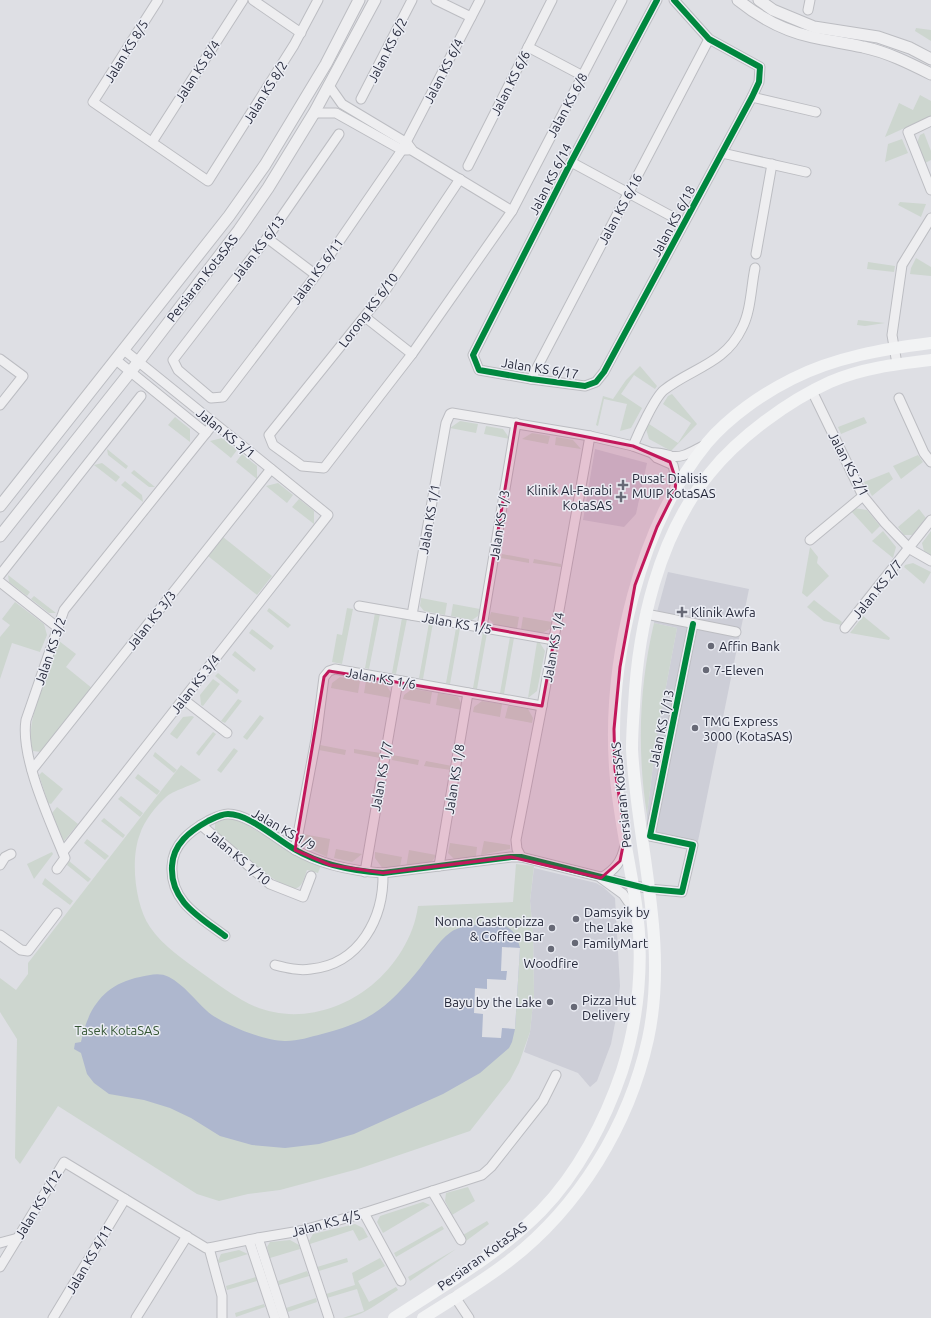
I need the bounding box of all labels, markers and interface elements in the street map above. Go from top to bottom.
street label: Jalan KS 6/2 [365,15,409,85]
street label: Jalan KS 8/5 [101,17,151,85]
street label: Jalan KS 6/4 [421,36,465,106]
street label: Jalan KS 8/4 [172,38,222,104]
street label: Jalan KS 6/6 [488,48,532,118]
street label: Jalan KS 8/2 [240,58,290,126]
street label: Jalan KS 6/8 [544,70,590,140]
street label: Jalan KS 6/14 [526,141,574,217]
street label: Jalan KS 6/16 [595,171,645,247]
street label: Jalan KS 6/18 [648,183,698,259]
street label: Jalan KS 6/13 [229,213,287,283]
street label: Persiaran KotaSAS [164,232,240,324]
street label: Jalan KS 6/11 [288,235,346,307]
street label: Lorong KS 6/10 [336,270,400,350]
street label: Jalan KS 6/17 [500,355,580,381]
street label: Jalan KS 3/1 [194,405,258,461]
street label: Jalan KS 2/1 [826,429,872,499]
place label: Pusat Dialisis MUIP KotaSAS [632,471,716,500]
marker: Pusat Dialisis MUIP KotaSAS [617,479,629,491]
street label: Jalan KS 1/1 [416,483,442,555]
place label: Klinik Al-Farabi KotaSAS [526,483,612,512]
street label: Jalan KS 1/3 [487,489,511,561]
marker: Klinik Al-Farabi KotaSAS [615,491,627,503]
street label: Jalan KS 2/7 [849,557,905,621]
street label: Jalan KS 3/3 [124,588,178,652]
place label: Klinik Awfa [691,605,756,619]
marker: Klinik Awfa [676,606,688,618]
street label: Jalan KS 1/5 [421,610,493,636]
street label: Jalan KS 1/4 [540,611,566,683]
street label: Jalan KS 3/2 [32,615,68,687]
place label: Affin Bank [719,639,780,653]
marker: Affin Bank [706,641,716,651]
street label: Jalan KS 3/4 [168,652,222,716]
place label: 7-Eleven [714,663,764,677]
street label: Jalan KS 1/6 [345,665,417,691]
marker: 7-Eleven [701,665,711,675]
street label: Jalan KS 1/13 [646,688,676,768]
place label: TMG Express 3000 (KotaSAS) [703,714,793,744]
marker: TMG Express 3000 (KotaSAS) [690,723,700,733]
street label: Jalan KS 1/7 [368,740,394,812]
street label: Persiaran KotaSAS [608,741,634,849]
street label: Jalan KS 1/8 [442,743,466,815]
street label: Jalan KS 1/9 [250,805,318,853]
street label: Jalan KS 1/10 [205,827,273,887]
place label: Damsyik by the Lake [584,905,650,934]
place label: Nonna Gastropizza & Coffee Bar [435,914,544,943]
marker: Damsyik by the Lake [571,914,581,924]
marker: Nonna Gastropizza & Coffee Bar [547,923,557,933]
place label: FamilyMart [583,936,648,950]
marker: FamilyMart [570,938,580,948]
marker: Woodfire [546,944,556,954]
place label: Woodfire [524,956,578,970]
place label: Pizza Hut Delivery [582,993,636,1022]
place label: Bayu by the Lake [444,995,542,1009]
marker: Bayu by the Lake [545,997,555,1007]
marker: Pizza Hut Delivery [569,1002,579,1012]
park label: Tasek KotaSAS [74,1023,160,1037]
street label: Jalan KS 4/12 [12,1167,64,1241]
street label: Jalan KS 4/5 [290,1207,362,1239]
street label: Persiaran KotaSAS [435,1219,529,1293]
street label: Jalan KS 4/11 [63,1222,115,1296]

